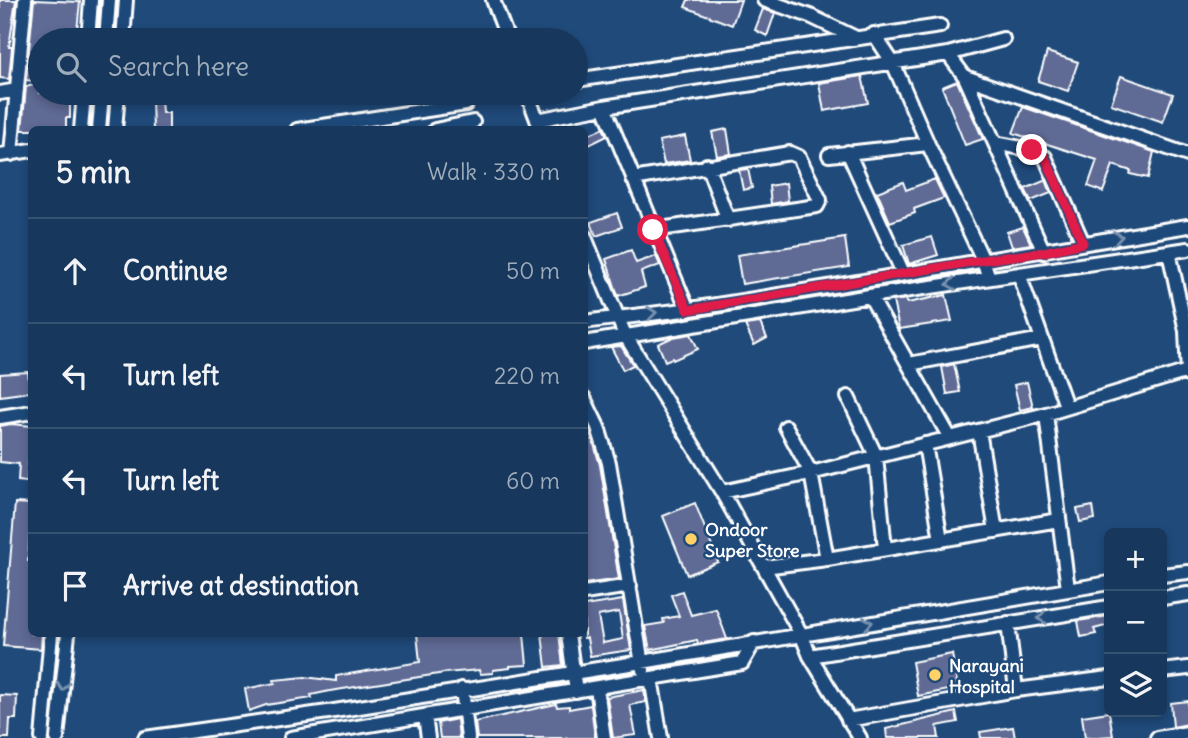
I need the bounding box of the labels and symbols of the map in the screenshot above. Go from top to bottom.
route end [1016,134,1047,165]
route start [637,214,668,245]
one-way arrow [1112,230,1124,245]
one-way arrow [945,276,957,291]
one-way arrow [646,306,658,321]
place label: Ondoor Super Store [705,518,800,562]
marker: Ondoor Super Store [683,531,699,547]
one-way arrow [1036,610,1048,625]
one-way arrow [862,616,874,631]
place label: Narayani Hospital [949,654,1024,698]
marker: Narayani Hospital [927,667,943,683]
one-way arrow [55,680,70,692]

